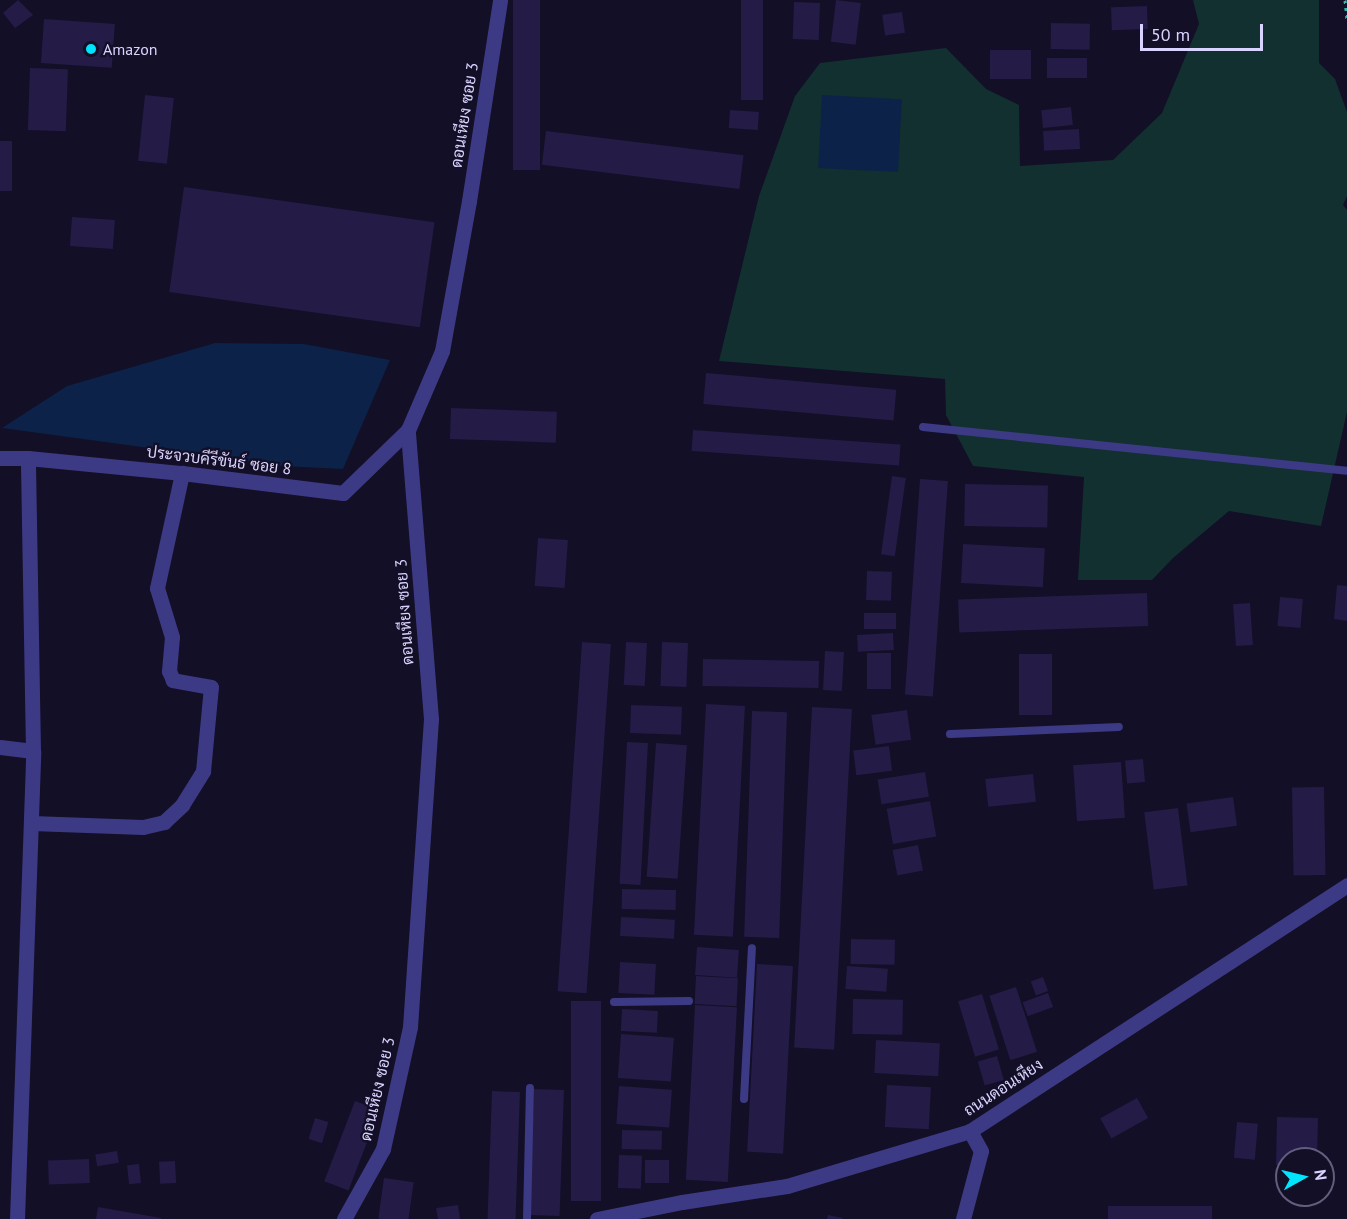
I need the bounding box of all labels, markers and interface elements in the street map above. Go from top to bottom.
scale bar [1143,12,1266,50]
text: 50 m [1151,23,1190,46]
place label: Amazon [103,39,158,59]
marker: Amazon [84,42,98,56]
street label: ดอนเหียง ซอย 3 [446,61,482,169]
street label: ประจวบคีรีขันธ์ ซอย 8 [146,442,292,478]
street label: ดอนเหียง ซอย 3 [391,558,417,666]
street label: ดอนเหียง ซอย 3 [356,1035,398,1143]
street label: ถนนดอนเหียง [960,1054,1046,1120]
north arrow [1275,1147,1335,1207]
text: N [1310,1168,1331,1181]

